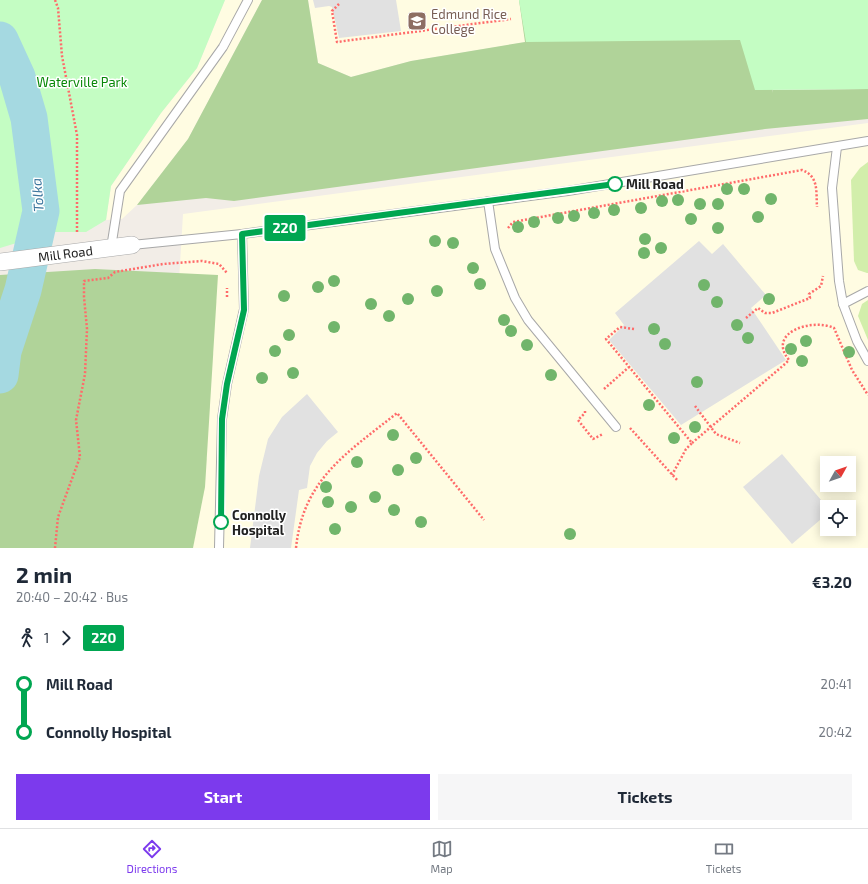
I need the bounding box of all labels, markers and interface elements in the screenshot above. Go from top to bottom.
place label: Edmund Rice College [431,6,507,37]
school or university icon: Edmund Rice College [406,10,428,32]
park label: Waterville Park [37,74,128,90]
marker: Mill Road [607,176,623,192]
place label: Mill Road [626,176,684,192]
water label: Tolka [27,178,47,212]
line badge: 220 [262,215,308,241]
text: 220 [272,219,298,236]
street label: Mill Road [37,242,94,265]
north arrow [820,456,856,492]
map controls [820,456,856,536]
button: locate [820,500,856,536]
place label: Connolly Hospital [232,507,287,538]
marker: Connolly Hospital [213,514,229,530]
text: 2 min [16,561,72,587]
text: €3.20 [812,573,852,591]
text: 20:40 – 20:42 · Bus [16,589,128,605]
icon: walk [16,627,38,649]
icon: forward [55,627,77,649]
text: 220 [91,629,116,646]
text: 1 [44,630,49,646]
text: Mill Road [46,675,113,693]
text: 20:41 [821,676,852,692]
text: Connolly Hospital [46,723,171,741]
text: 20:42 [818,724,852,740]
button: Start [16,774,430,820]
button: Tickets [438,774,852,820]
tab: Directions [127,838,177,875]
tab: Map [431,838,453,875]
tab: Tickets [706,838,741,875]

